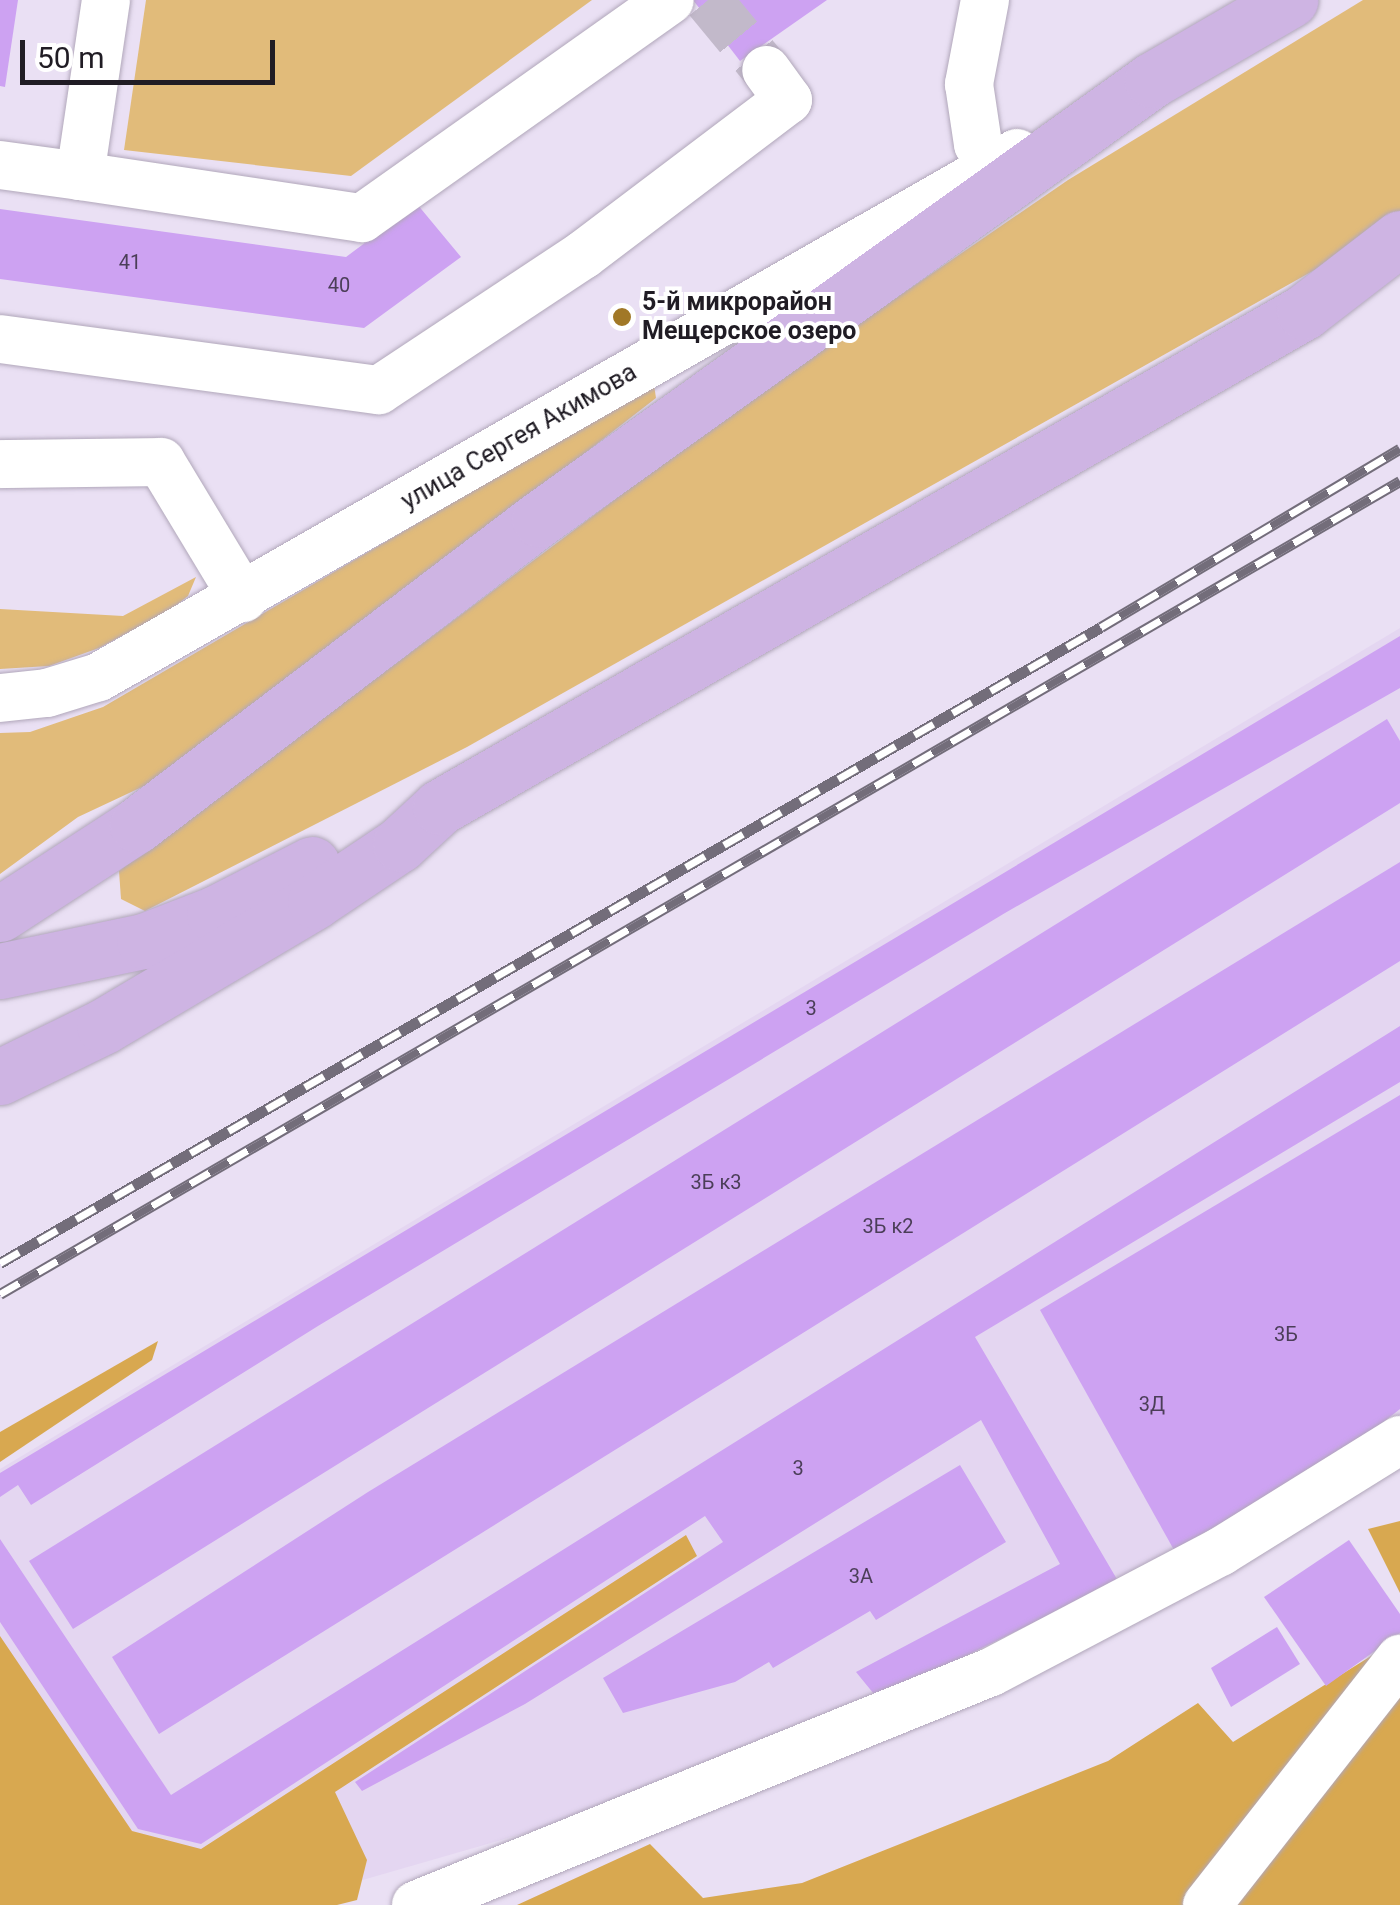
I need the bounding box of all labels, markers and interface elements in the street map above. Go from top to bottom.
scale bar [25,20,280,82]
text: 50 m [37,40,104,75]
house number: 41 [119,250,141,274]
house number: 40 [328,273,350,297]
place label: 5-й микрорайон Мещерское озеро [642,288,856,347]
marker: 5-й микрорайон Мещерское озеро [611,306,633,328]
street label: улица Сергея Акимова [396,357,642,517]
house number: 3 [805,996,817,1020]
house number: 3Б к3 [691,1170,741,1194]
house number: 3Б к2 [863,1214,913,1238]
house number: 3Б [1274,1322,1298,1346]
house number: 3Д [1139,1392,1165,1416]
house number: 3 [792,1456,804,1480]
house number: 3А [849,1564,873,1588]

